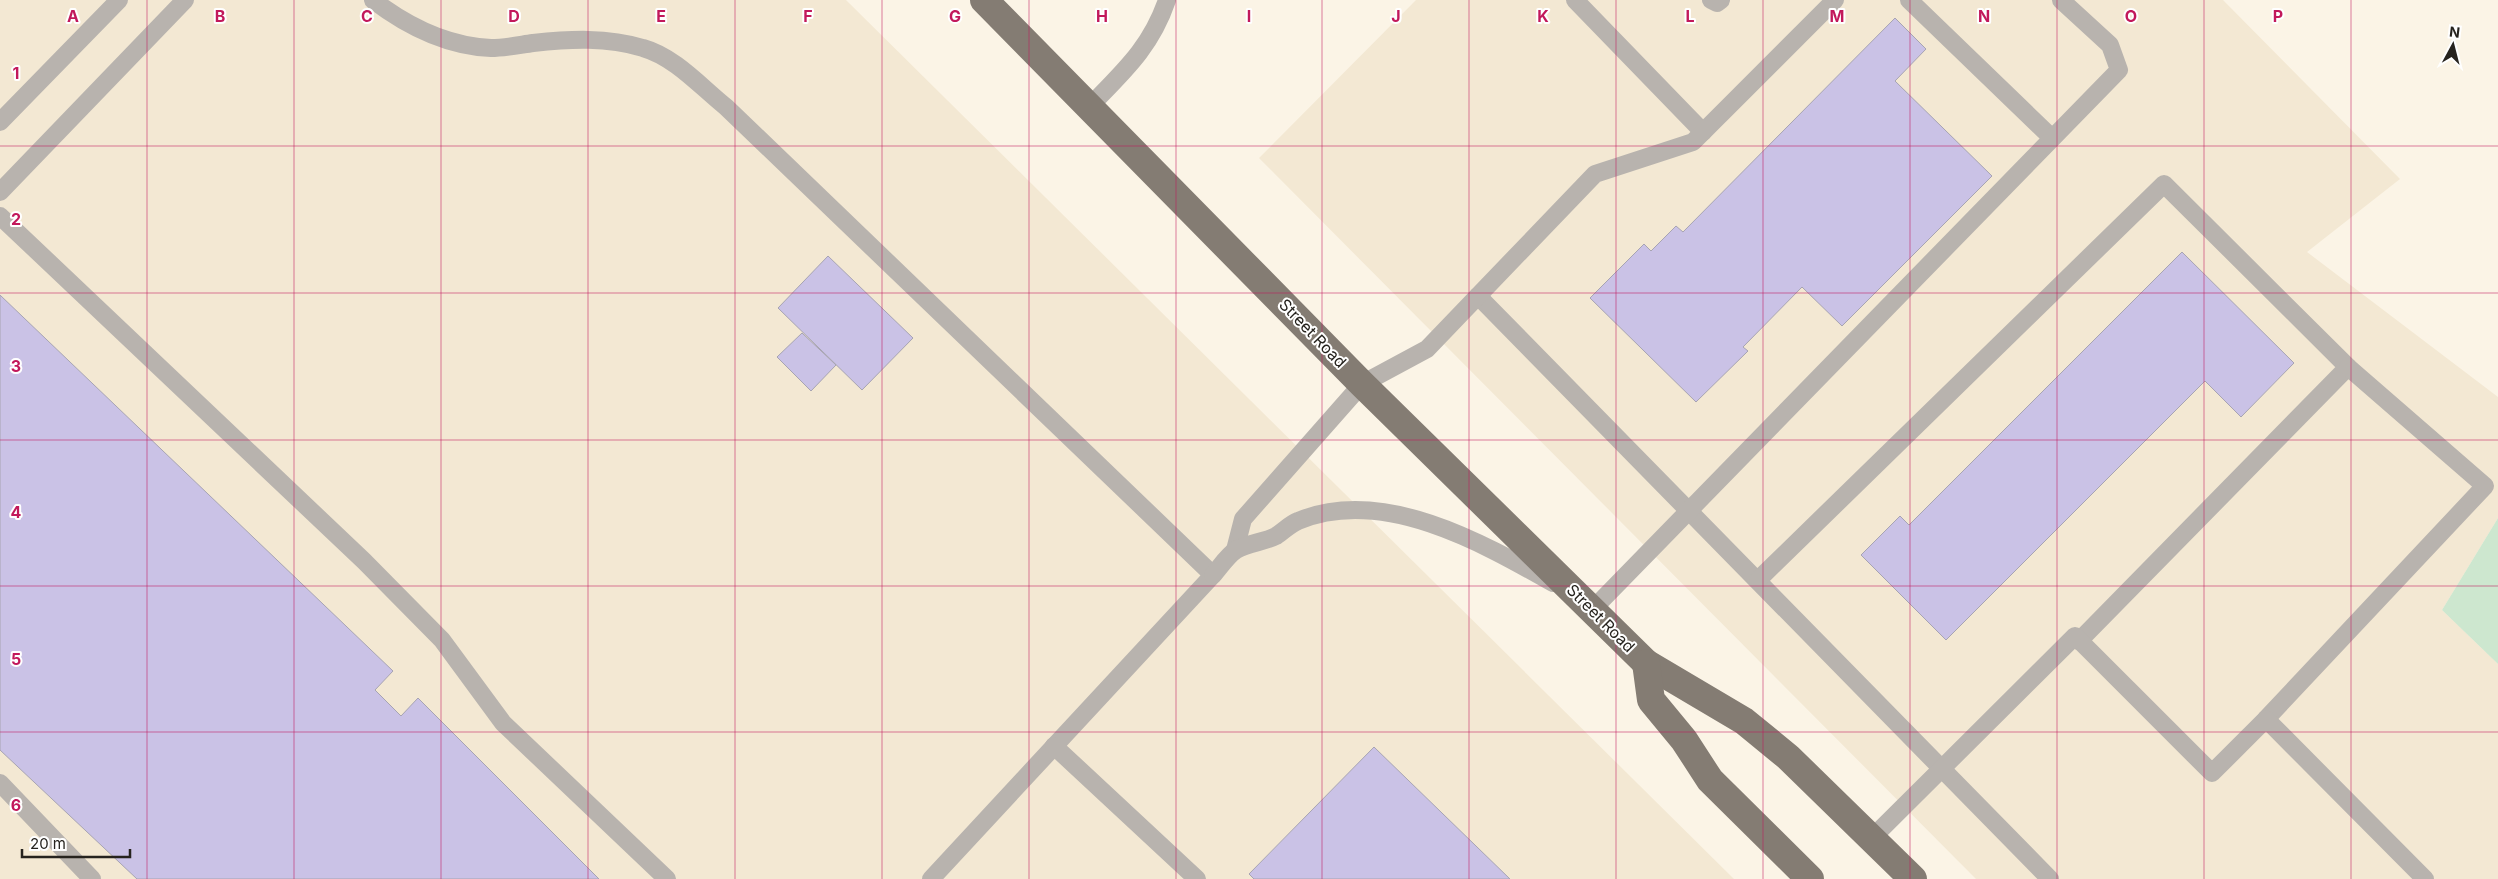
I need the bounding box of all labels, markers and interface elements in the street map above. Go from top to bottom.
text: A [67,6,79,26]
text: B [215,6,225,26]
text: C [361,6,373,26]
text: D [508,6,520,26]
text: E [656,6,666,26]
text: F [803,6,813,26]
text: G [949,6,961,26]
text: H [1096,6,1108,26]
text: I [1247,6,1251,26]
text: J [1391,6,1401,26]
text: K [1537,6,1549,26]
text: L [1685,6,1695,26]
text: M [1830,6,1844,26]
text: N [1978,6,1990,26]
text: O [2125,6,2137,26]
text: P [2273,6,2283,26]
north arrow [2428,20,2478,70]
text: N [2448,23,2461,41]
text: 1 [13,63,19,83]
text: 2 [11,209,21,229]
street label: Street Road [1275,294,1351,372]
text: 3 [11,356,21,376]
text: 4 [11,502,22,522]
street label: Street Road [1563,580,1639,656]
text: 5 [11,649,21,669]
text: 6 [11,795,21,815]
scale bar [22,826,130,858]
text: 20 m [30,834,66,853]

